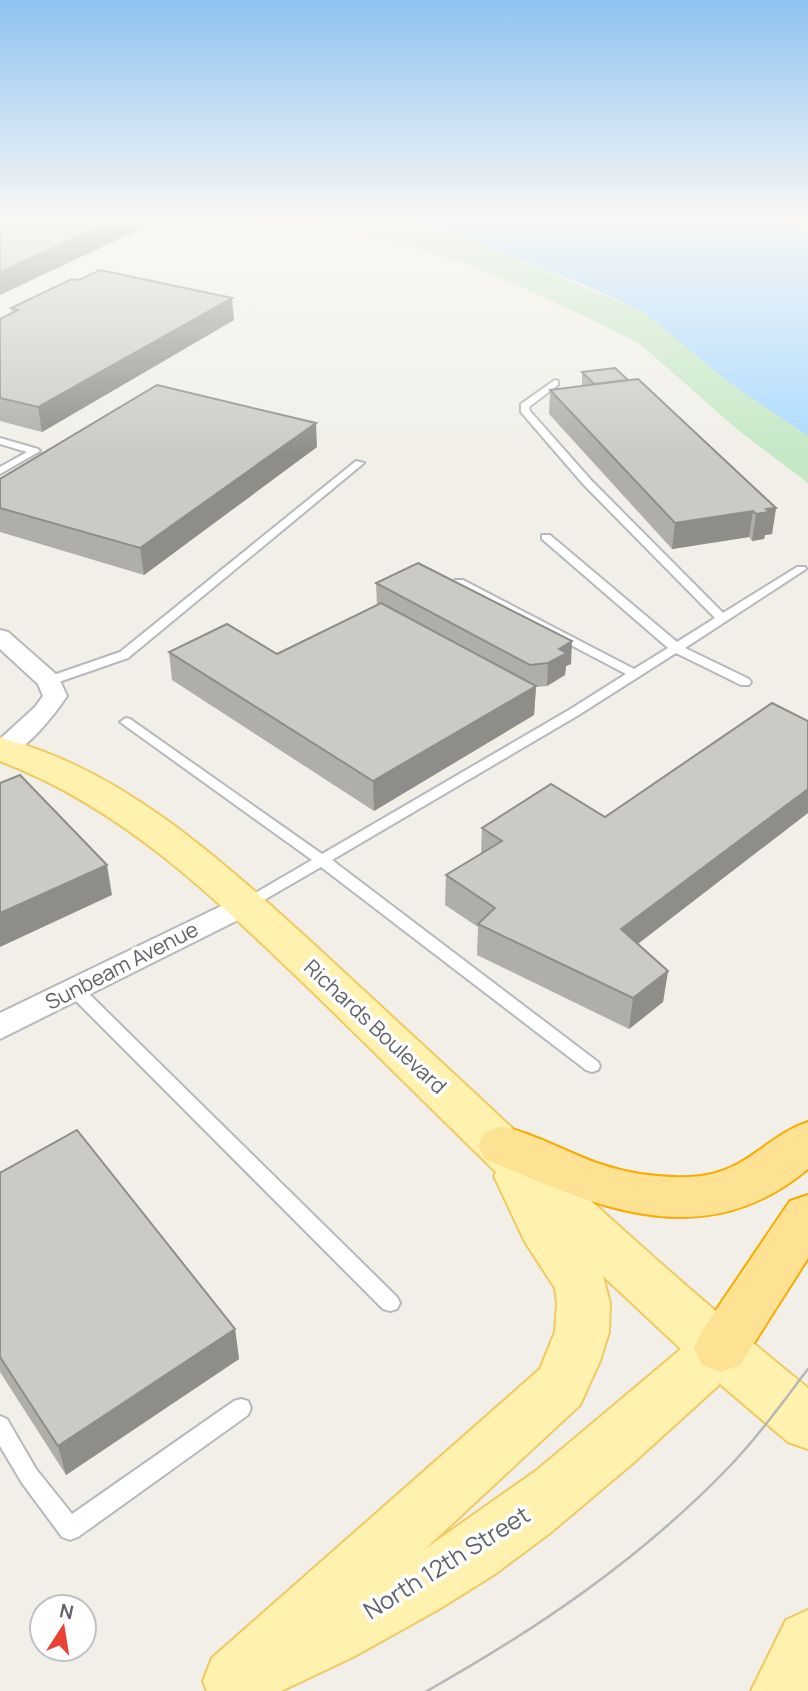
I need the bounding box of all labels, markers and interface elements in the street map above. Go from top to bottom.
street label: Sunbeam Avenue [40,915,203,1016]
street label: Richards Boulevard [298,953,453,1100]
street label: North 12th Street [357,1497,536,1626]
north arrow [28,1593,98,1663]
text: N [57,1597,76,1626]

